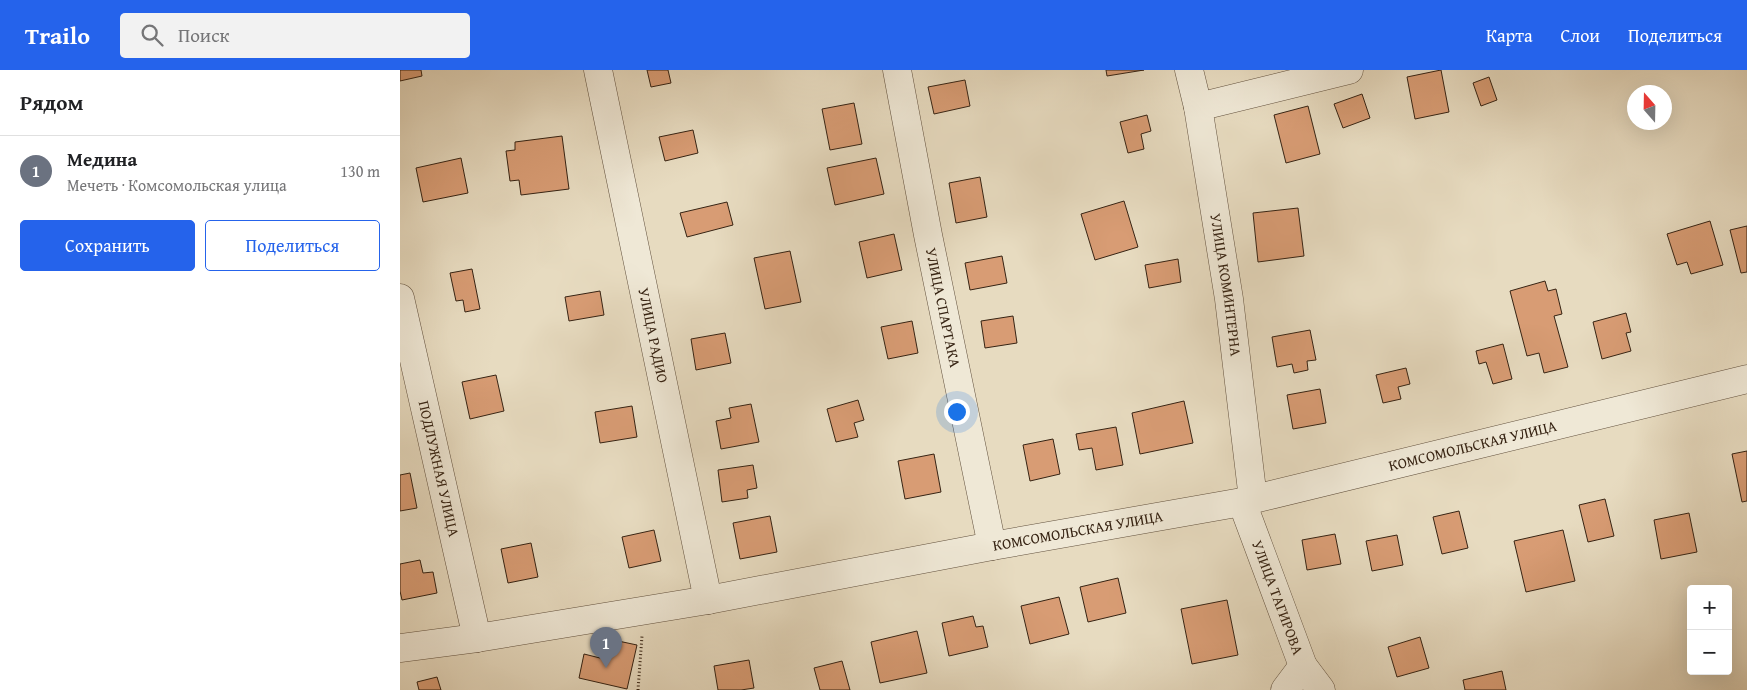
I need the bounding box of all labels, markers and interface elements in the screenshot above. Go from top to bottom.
search box [120,13,470,58]
text: Trailo [25,18,90,53]
icon: search [138,21,166,49]
text: Поиск [178,21,230,49]
text: Карта [1486,22,1533,49]
text: Слои [1561,22,1600,49]
text: Поделиться [1628,22,1722,49]
north arrow [1627,85,1672,130]
text: Рядом [20,87,83,118]
text: Медина [67,145,137,173]
text: 1 [32,159,40,183]
text: 130 m [340,159,380,183]
text: Мечеть · Комсомольская улица [67,173,287,197]
street label: УЛИЦА КОМИНТЕРНА [1205,212,1247,357]
button: Сохранить [20,220,195,271]
button: Поделиться [205,220,380,271]
street label: УЛИЦА СПАРТАКА [921,246,966,369]
street label: УЛИЦА РАДИО [633,286,674,385]
street label: ПОДЛУЖНАЯ УЛИЦА [414,398,465,539]
your location [944,399,970,425]
street label: КОМСОМОЛЬСКАЯ УЛИЦА [1386,415,1559,476]
street label: КОМСОМОЛЬСКАЯ УЛИЦА [991,505,1164,556]
street label: УЛИЦА ТАГИРОВА [1247,537,1309,658]
map controls [1687,585,1732,675]
button: + [1687,585,1732,630]
pin: 1 [590,627,622,668]
button: − [1687,630,1732,675]

